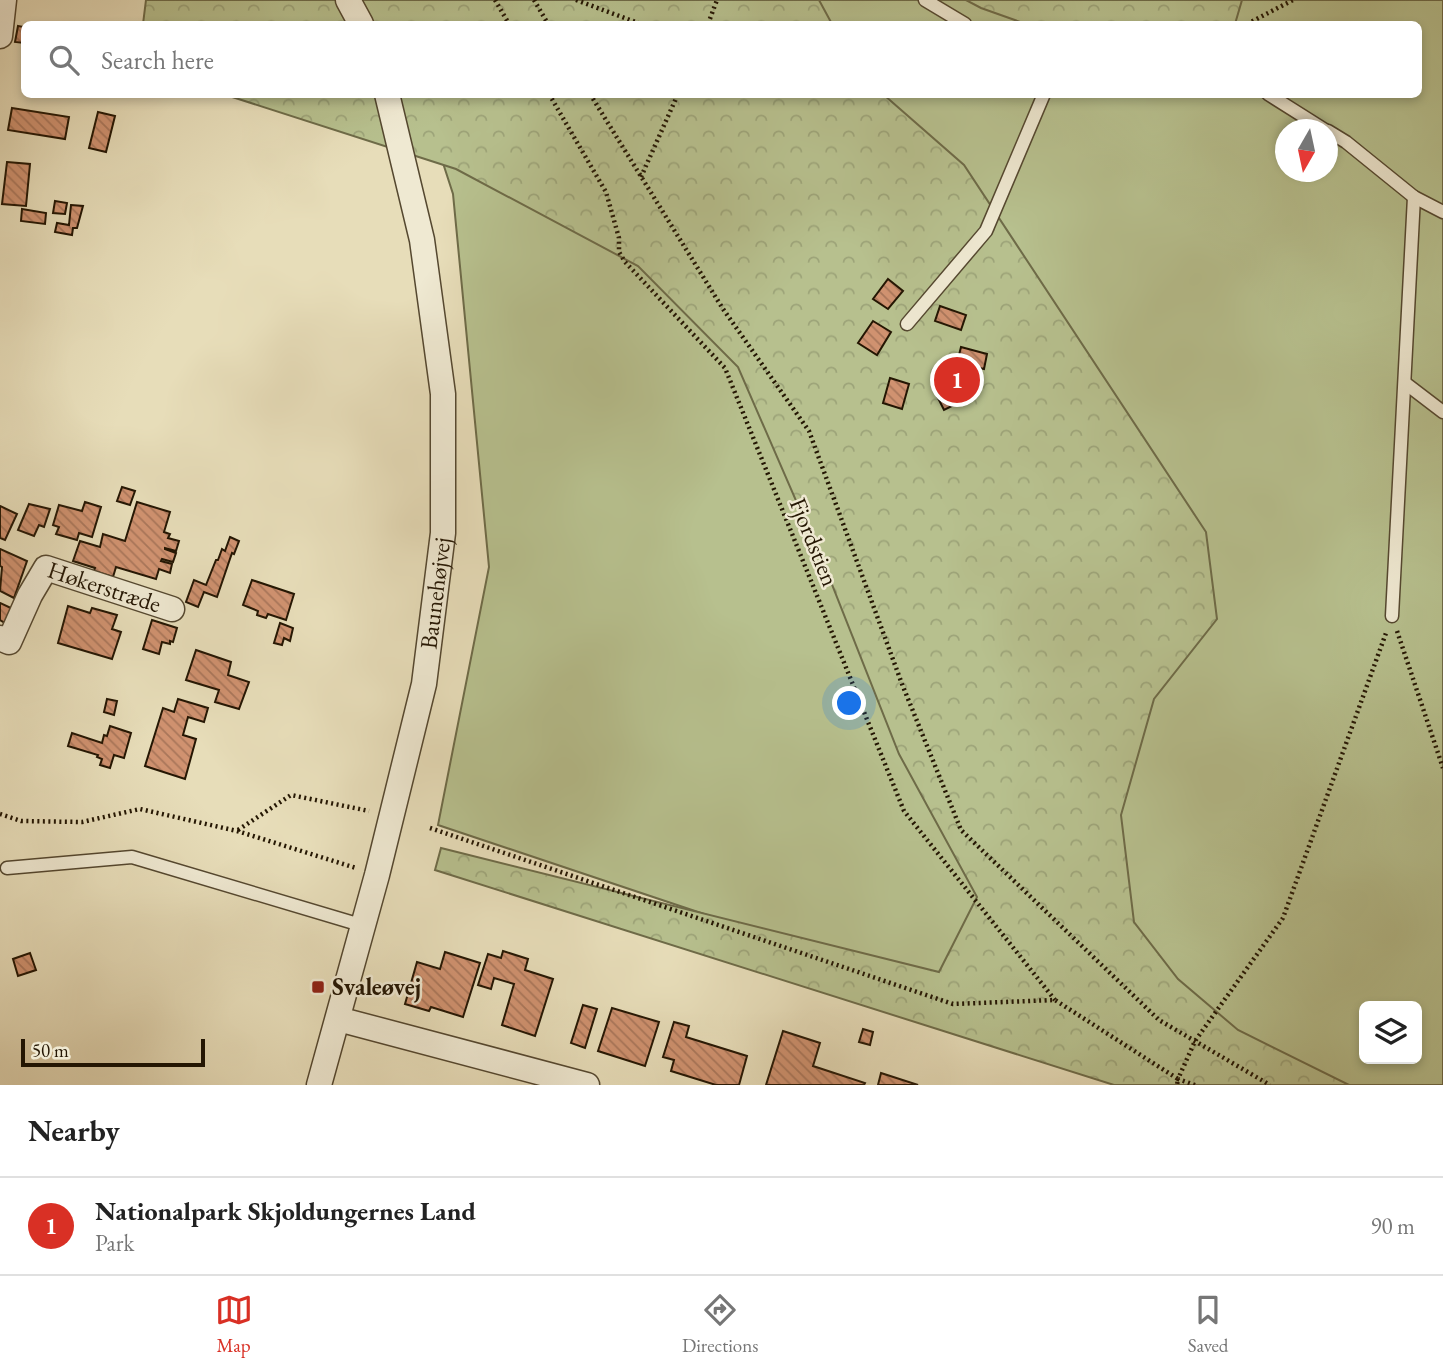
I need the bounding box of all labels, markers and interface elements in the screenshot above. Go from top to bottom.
search box [21,21,1422,98]
icon: search [45,41,83,79]
text: Search here [101,43,214,77]
north arrow [1275,119,1338,182]
pin: 1 [934,354,980,406]
street label: Fjordstien [783,493,846,591]
street label: Baunehøjvej [413,535,457,651]
street label: Høkerstræde [44,554,165,619]
your location [832,686,866,720]
place label: Svaleøvej [332,971,421,1003]
marker: Svaleøvej [310,979,326,995]
map controls [1359,1001,1422,1064]
button: layers [1359,1001,1422,1064]
scale bar [21,1036,205,1068]
text: 50 m [32,1038,69,1063]
text: Nearby [28,1111,120,1150]
text: Nationalpark Skjoldungernes Land [95,1194,476,1228]
text: 1 [45,1211,57,1241]
text: 90 m [1370,1211,1415,1241]
text: Park [95,1228,134,1258]
tab: Map [215,1291,253,1358]
tab: Directions [682,1291,758,1358]
tab: Saved [1188,1291,1228,1358]

